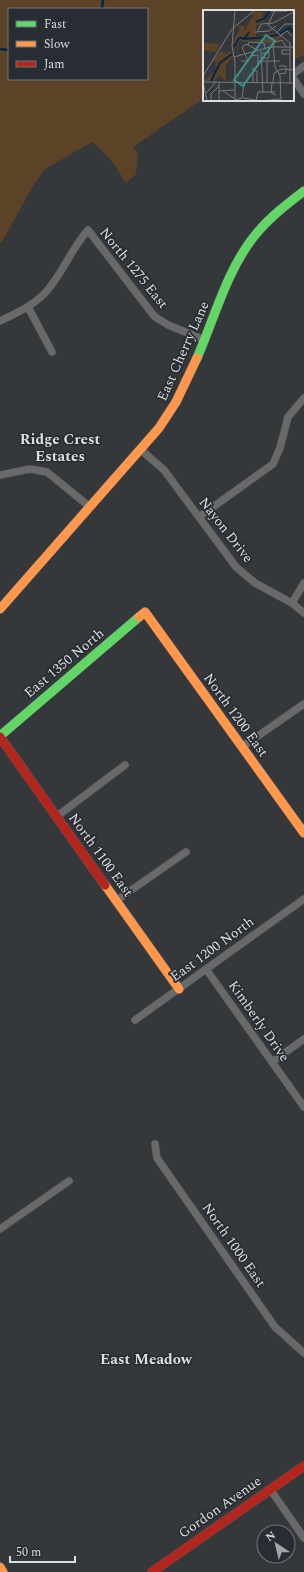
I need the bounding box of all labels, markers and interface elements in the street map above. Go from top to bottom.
legend [8,8,148,80]
inset map [203,10,294,101]
text: Fast [44,15,66,34]
text: Slow [44,35,70,54]
text: Jam [44,55,65,74]
street label: North 1275 East [95,223,173,313]
street label: East Cherry Lane [152,297,215,404]
district label: Ridge Crest Estates [20,428,101,468]
street label: Nayon Drive [194,493,258,567]
street label: East 1350 North [19,623,109,703]
street label: North 1200 East [198,669,274,761]
street label: North 1100 East [63,809,139,901]
street label: East 1200 North [166,911,258,987]
street label: Kimberly Drive [223,976,295,1066]
street label: North 1000 East [197,1198,271,1292]
district label: East Meadow [100,1348,193,1371]
street label: Gordon Avenue [174,1470,266,1543]
north arrow [256,1524,296,1564]
text: N [262,1527,279,1546]
scale bar [10,1538,75,1564]
text: 50 m [16,1543,41,1562]

